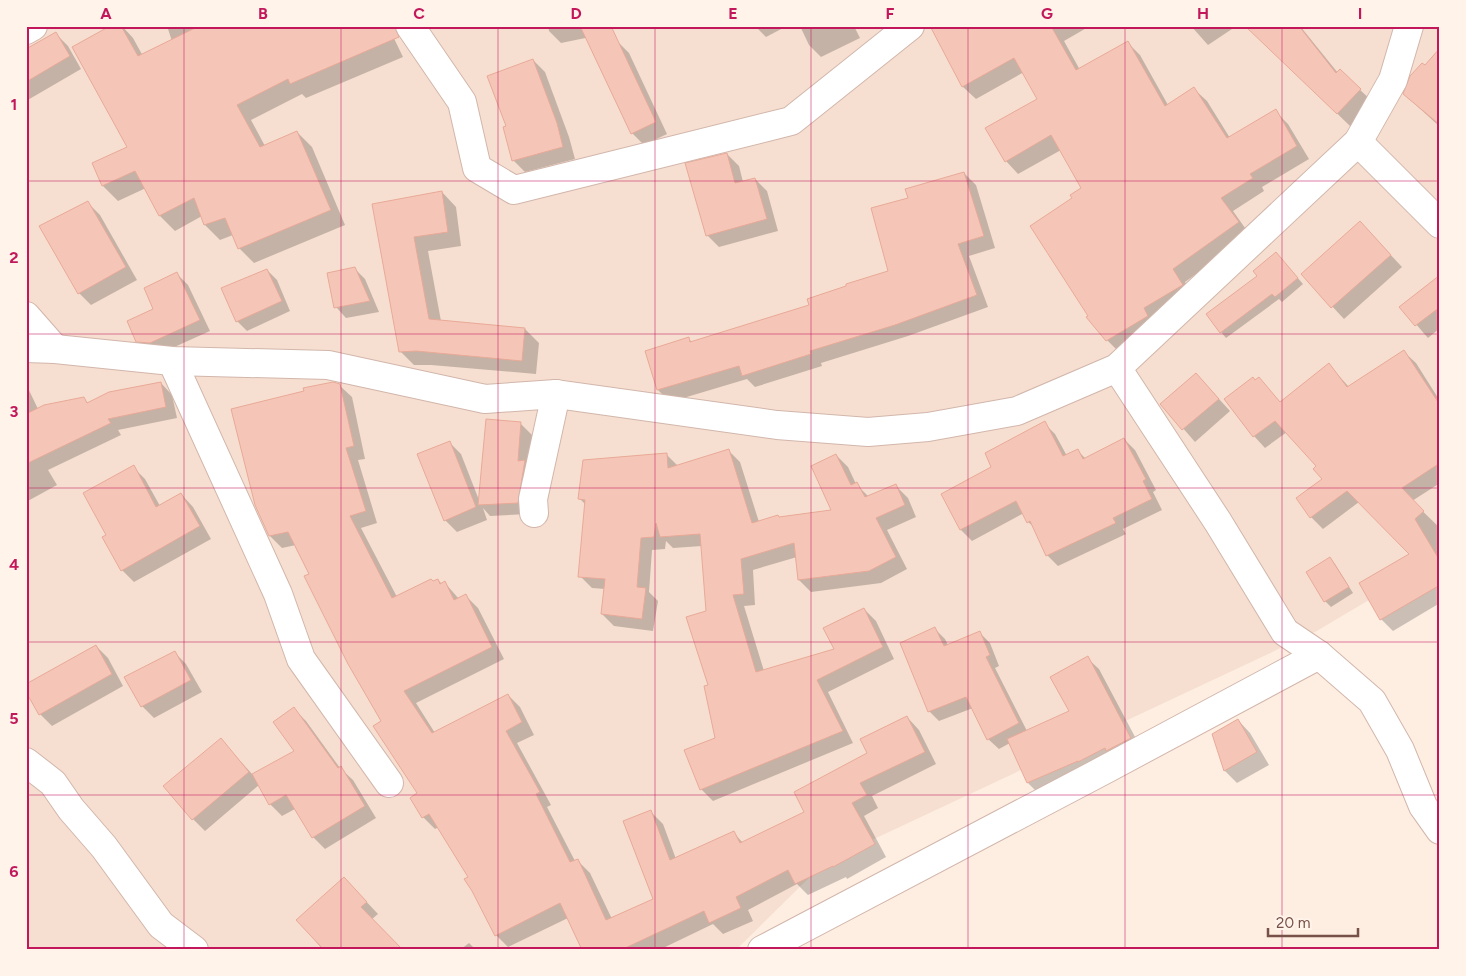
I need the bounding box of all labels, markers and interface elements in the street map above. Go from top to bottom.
text: A [100,4,112,23]
text: B [258,4,268,23]
text: C [413,4,425,23]
text: D [570,4,582,23]
text: E [728,4,738,23]
text: F [886,4,895,23]
text: G [1041,4,1053,23]
text: H [1197,4,1209,23]
text: I [1358,4,1362,23]
text: 1 [11,95,17,114]
text: 2 [9,248,19,267]
text: 3 [10,402,19,421]
text: 4 [9,555,19,574]
text: 5 [9,709,19,728]
text: 6 [9,862,19,881]
scale bar [1268,906,1358,938]
text: 20 m [1276,914,1310,932]

